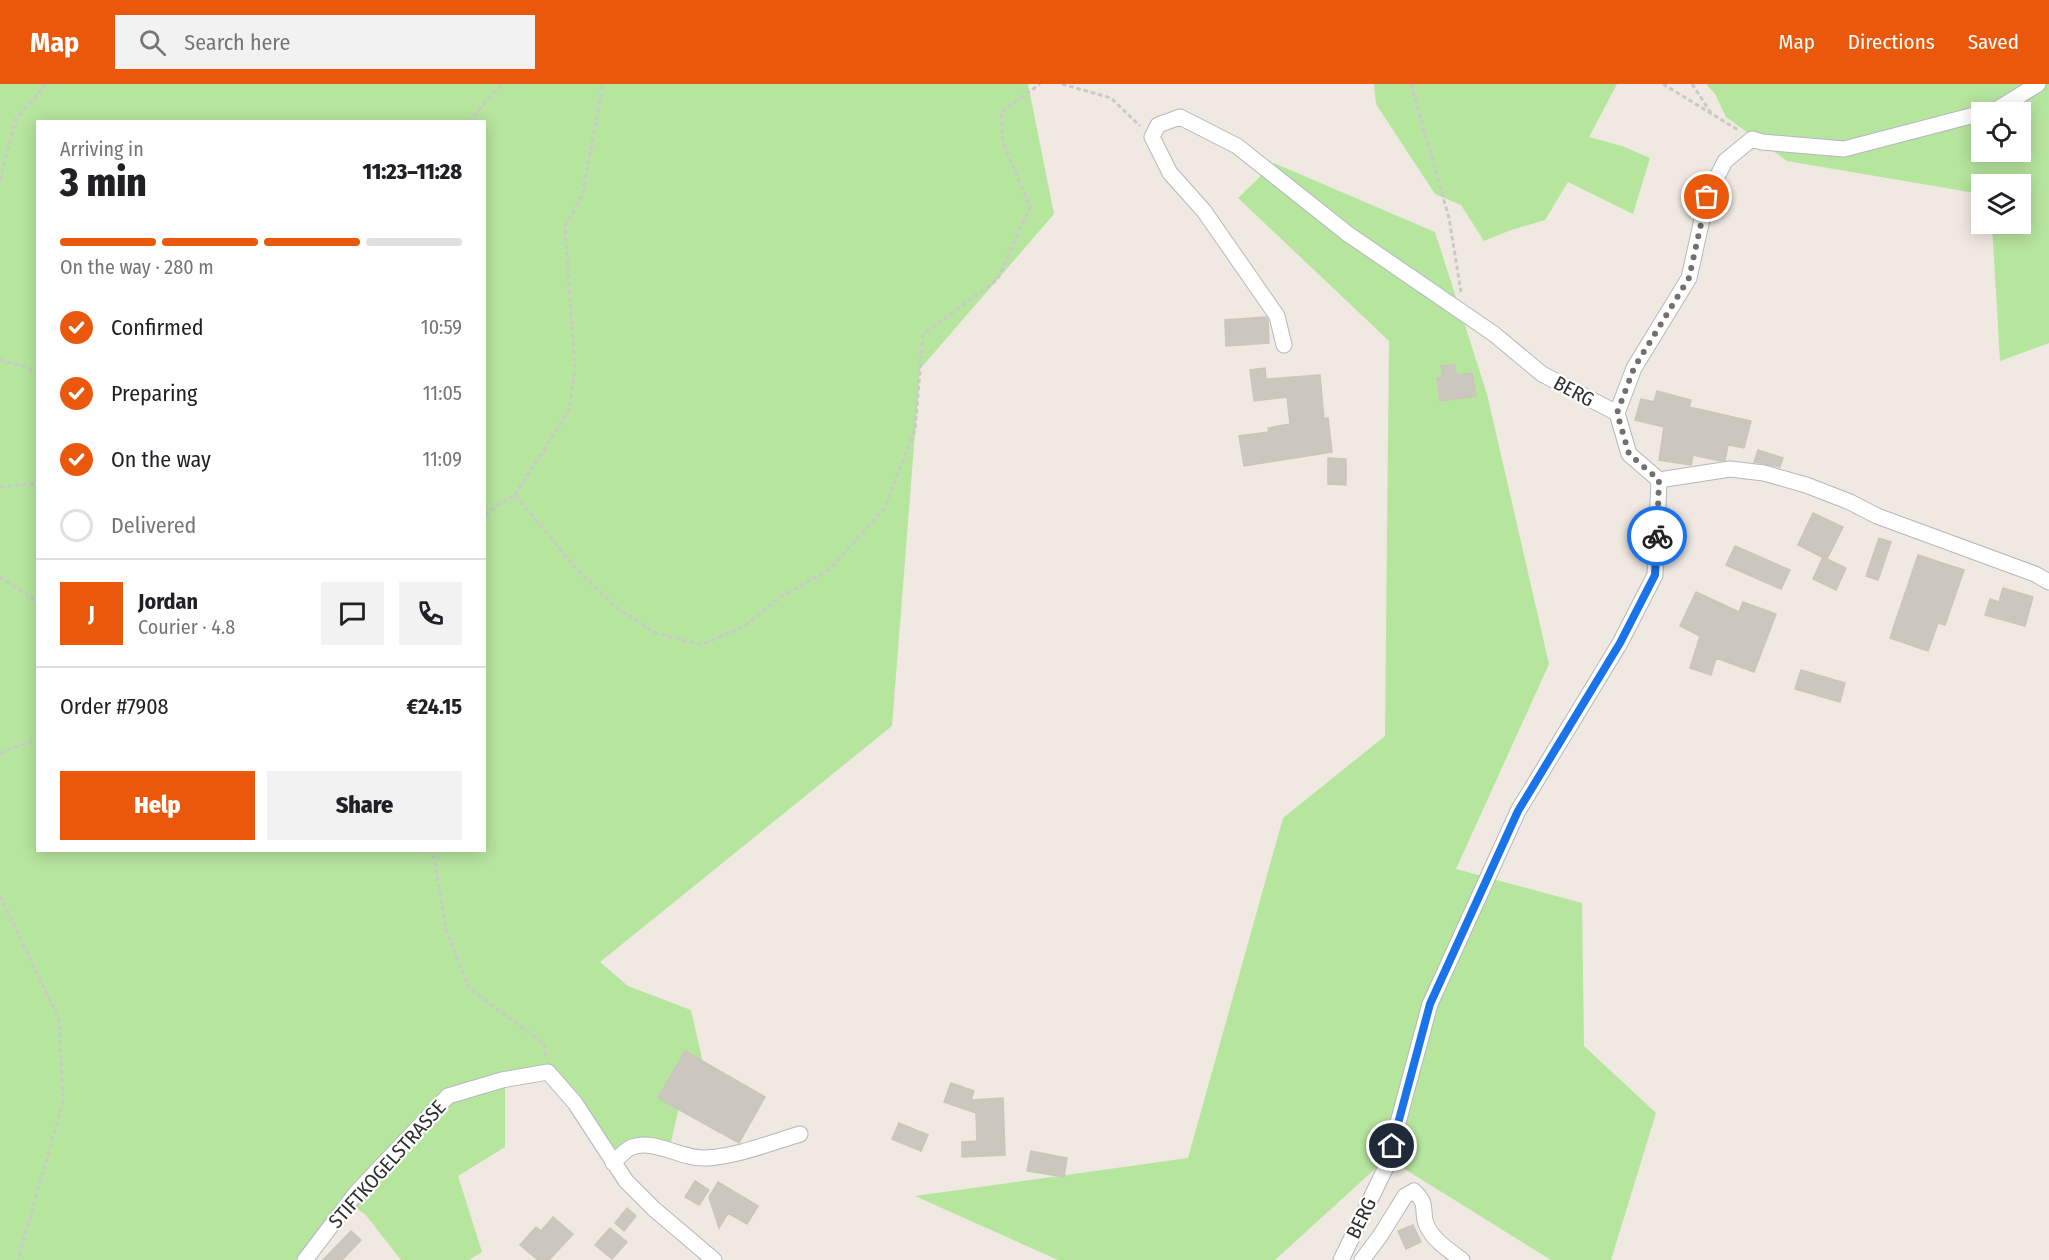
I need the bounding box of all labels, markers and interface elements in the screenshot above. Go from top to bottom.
search box [115,15,535,69]
text: Map [30,26,79,59]
icon: search [136,26,169,59]
text: Search here [184,29,290,56]
text: Map [1778,29,1815,55]
text: Directions [1848,29,1935,55]
text: Saved [1968,29,2019,55]
map controls [1971,102,2031,234]
button: locate [1971,102,2031,162]
text: Arriving in [60,137,144,161]
text: 11:23–11:28 [363,158,462,185]
text: 3 min [60,160,147,206]
pin [1681,171,1732,222]
button: layers [1971,174,2031,234]
icon: bag [1690,180,1723,213]
text: On the way · 280 m [60,255,214,279]
icon: check [60,311,93,344]
text: Confirmed [111,314,204,341]
text: 10:59 [421,315,462,339]
street label: BERG [1550,370,1598,412]
icon: check [60,377,93,410]
text: Preparing [111,380,197,407]
text: 11:05 [423,381,462,405]
icon: check [60,443,93,476]
text: On the way [111,446,211,473]
text: 11:09 [422,447,462,471]
courier [1627,506,1687,566]
text: Delivered [111,512,196,539]
icon: bike [1641,520,1674,553]
button: chat [321,582,384,645]
button: phone [399,582,462,645]
text: Jordan [138,588,198,615]
text: J [88,600,95,627]
text: Courier · 4.8 [138,615,235,639]
text: Order #7908 [60,693,169,720]
text: €24.15 [406,693,462,720]
button: Help [60,771,255,840]
button: Share [267,771,462,840]
street label: STIFTKOGELSTRASSE [323,1095,451,1233]
pin [1366,1120,1417,1171]
icon: home [1375,1129,1408,1162]
street label: BERG [1341,1194,1381,1242]

